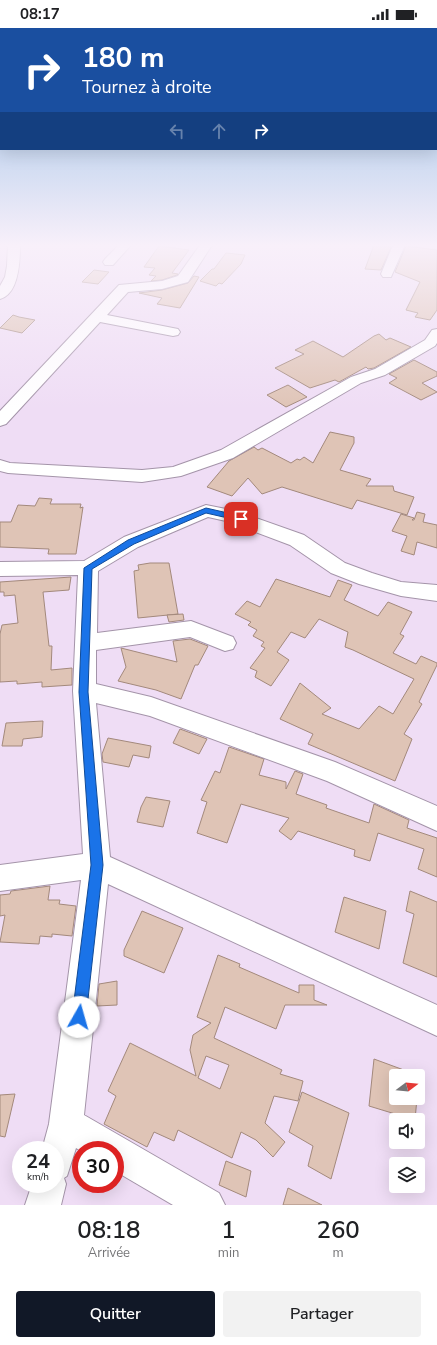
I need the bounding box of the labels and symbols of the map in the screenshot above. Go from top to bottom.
pin [224,502,258,536]
position arrow [58,996,100,1038]
north arrow [389,1069,425,1105]
speed limit sign: 30 [72,1141,124,1193]

